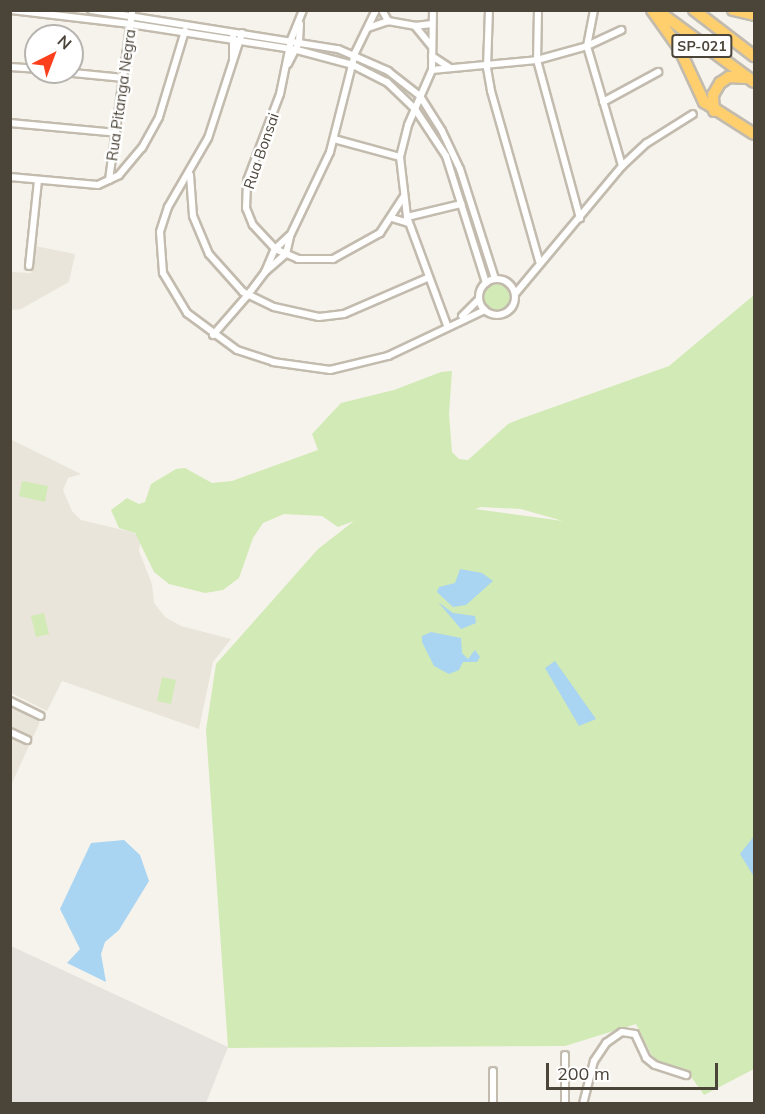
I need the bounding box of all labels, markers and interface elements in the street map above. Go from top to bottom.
north arrow [24,24,84,84]
street label: Rua Pitanga Negra [103,28,139,162]
text: N [54,31,76,54]
road number: SP-021 [670,35,734,57]
street label: Rua Bonsai [240,110,282,192]
scale bar [549,1051,722,1089]
text: 200 m [557,1062,610,1085]

